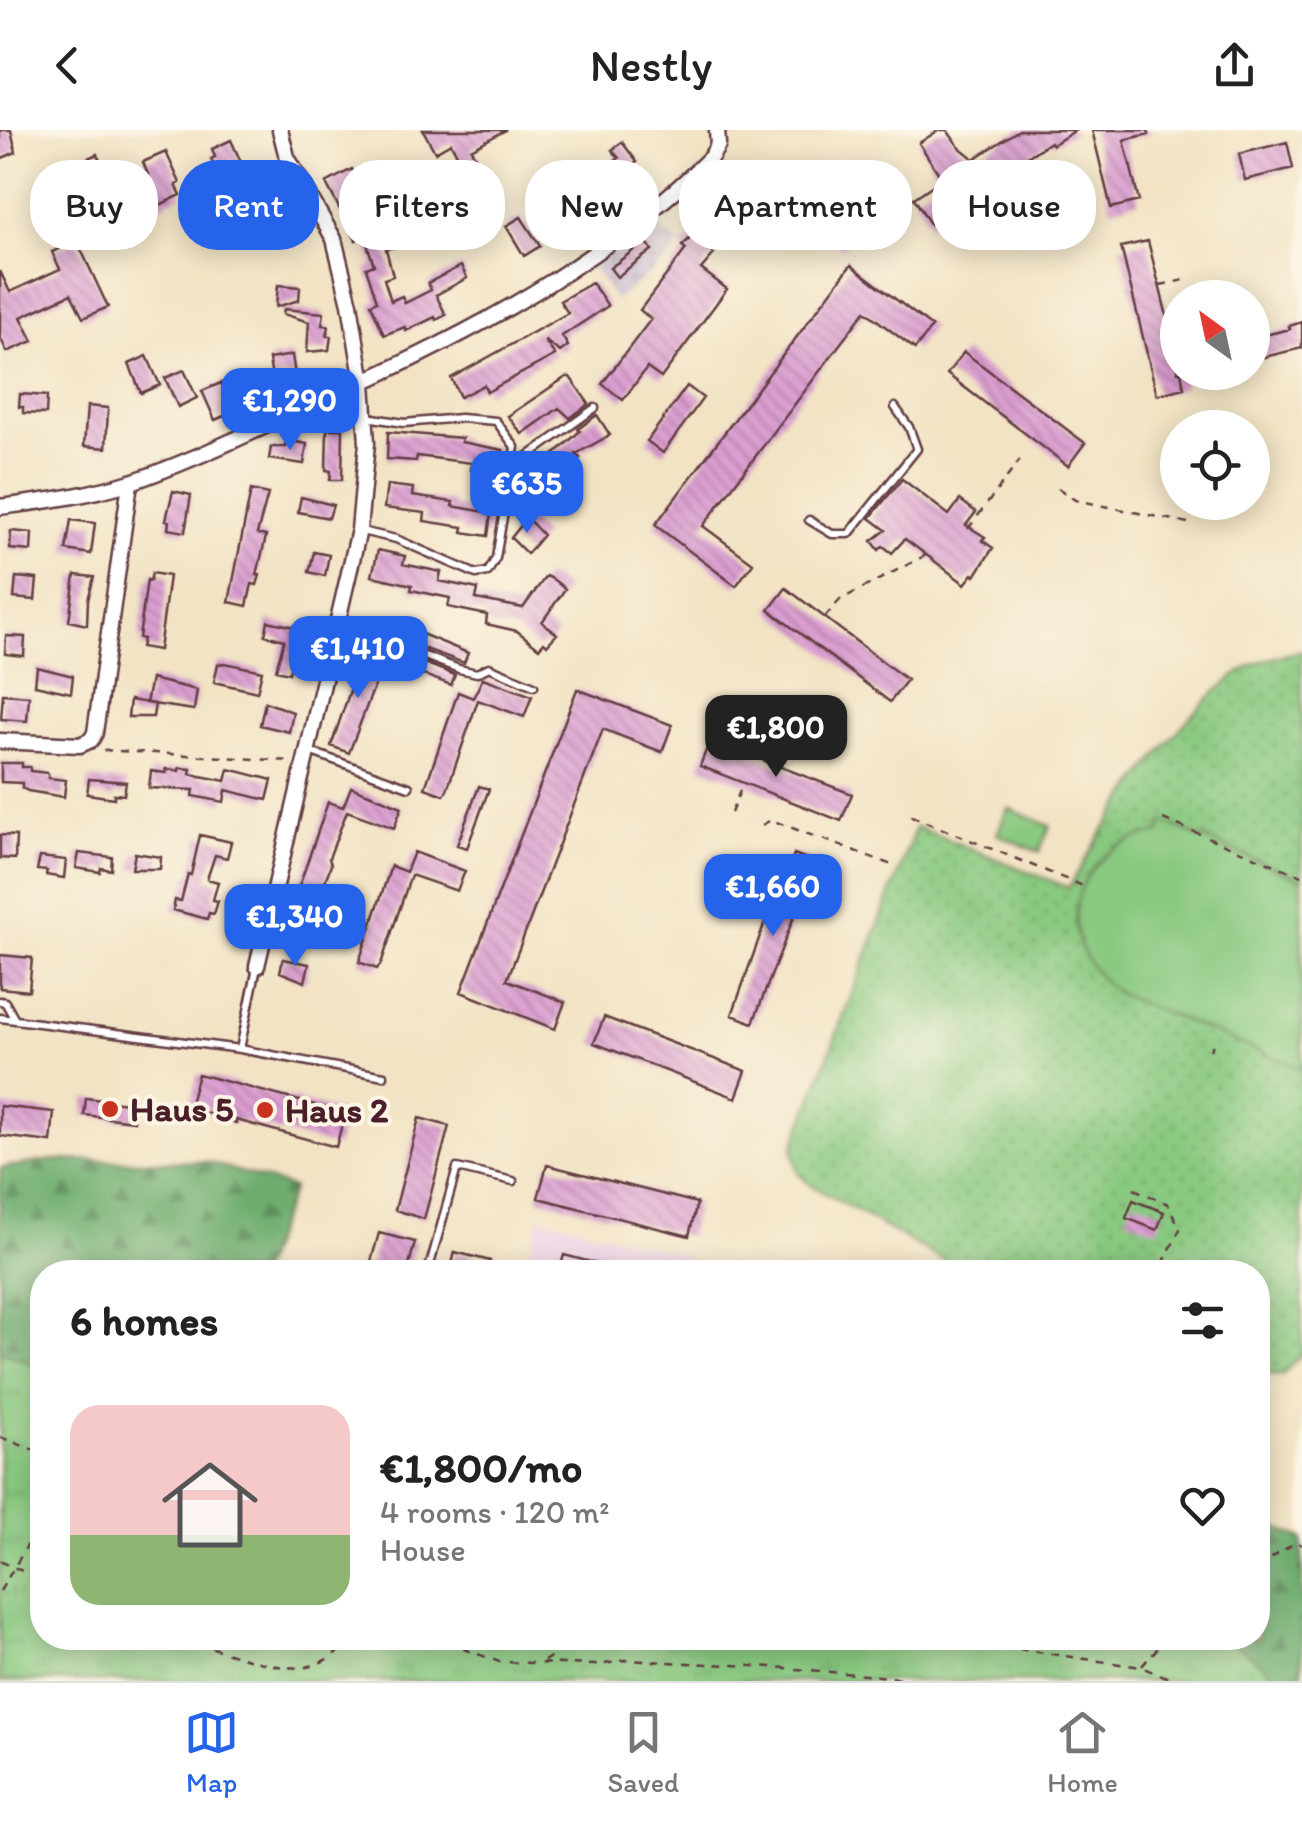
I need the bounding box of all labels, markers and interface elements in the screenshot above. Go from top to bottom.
icon: back [40,38,95,93]
text: Nestly [590,38,712,92]
icon: share [1207,38,1262,93]
chip: Buy [30,160,158,250]
chip: Rent [178,160,319,250]
chip: Filters [339,160,505,250]
chip: New [525,160,659,250]
chip: Apartment [679,160,912,250]
chip: House [932,160,1096,250]
north arrow [1160,280,1270,390]
map controls [1160,280,1270,520]
pin: €1,290 [209,368,371,453]
text: €1,290 [243,381,337,419]
button: locate [1160,410,1270,520]
pin: €635 [468,451,586,536]
text: €635 [492,464,562,502]
pin: €1,410 [277,616,439,701]
text: €1,410 [311,629,405,667]
pin: €1,800 [695,695,857,780]
text: €1,800 [727,708,825,746]
pin: €1,660 [692,854,854,939]
text: €1,660 [726,867,820,905]
pin: €1,340 [214,884,376,969]
text: €1,340 [246,897,344,935]
place label: Haus 5 [130,1088,233,1130]
place label: Haus 2 [285,1089,389,1131]
marker: Haus 5 [99,1098,121,1120]
marker: Haus 2 [254,1099,276,1121]
icon: filters [1175,1293,1230,1348]
text: 6 homes [70,1295,218,1346]
text: €1,800/mo [380,1442,582,1493]
icon: home [150,1445,270,1565]
icon: heart [1175,1478,1230,1533]
text: 4 rooms · 120 m² [380,1493,610,1531]
text: House [380,1531,466,1569]
tab: Map [184,1705,239,1799]
tab: Saved [607,1705,679,1799]
tab: Home [1047,1705,1118,1799]

